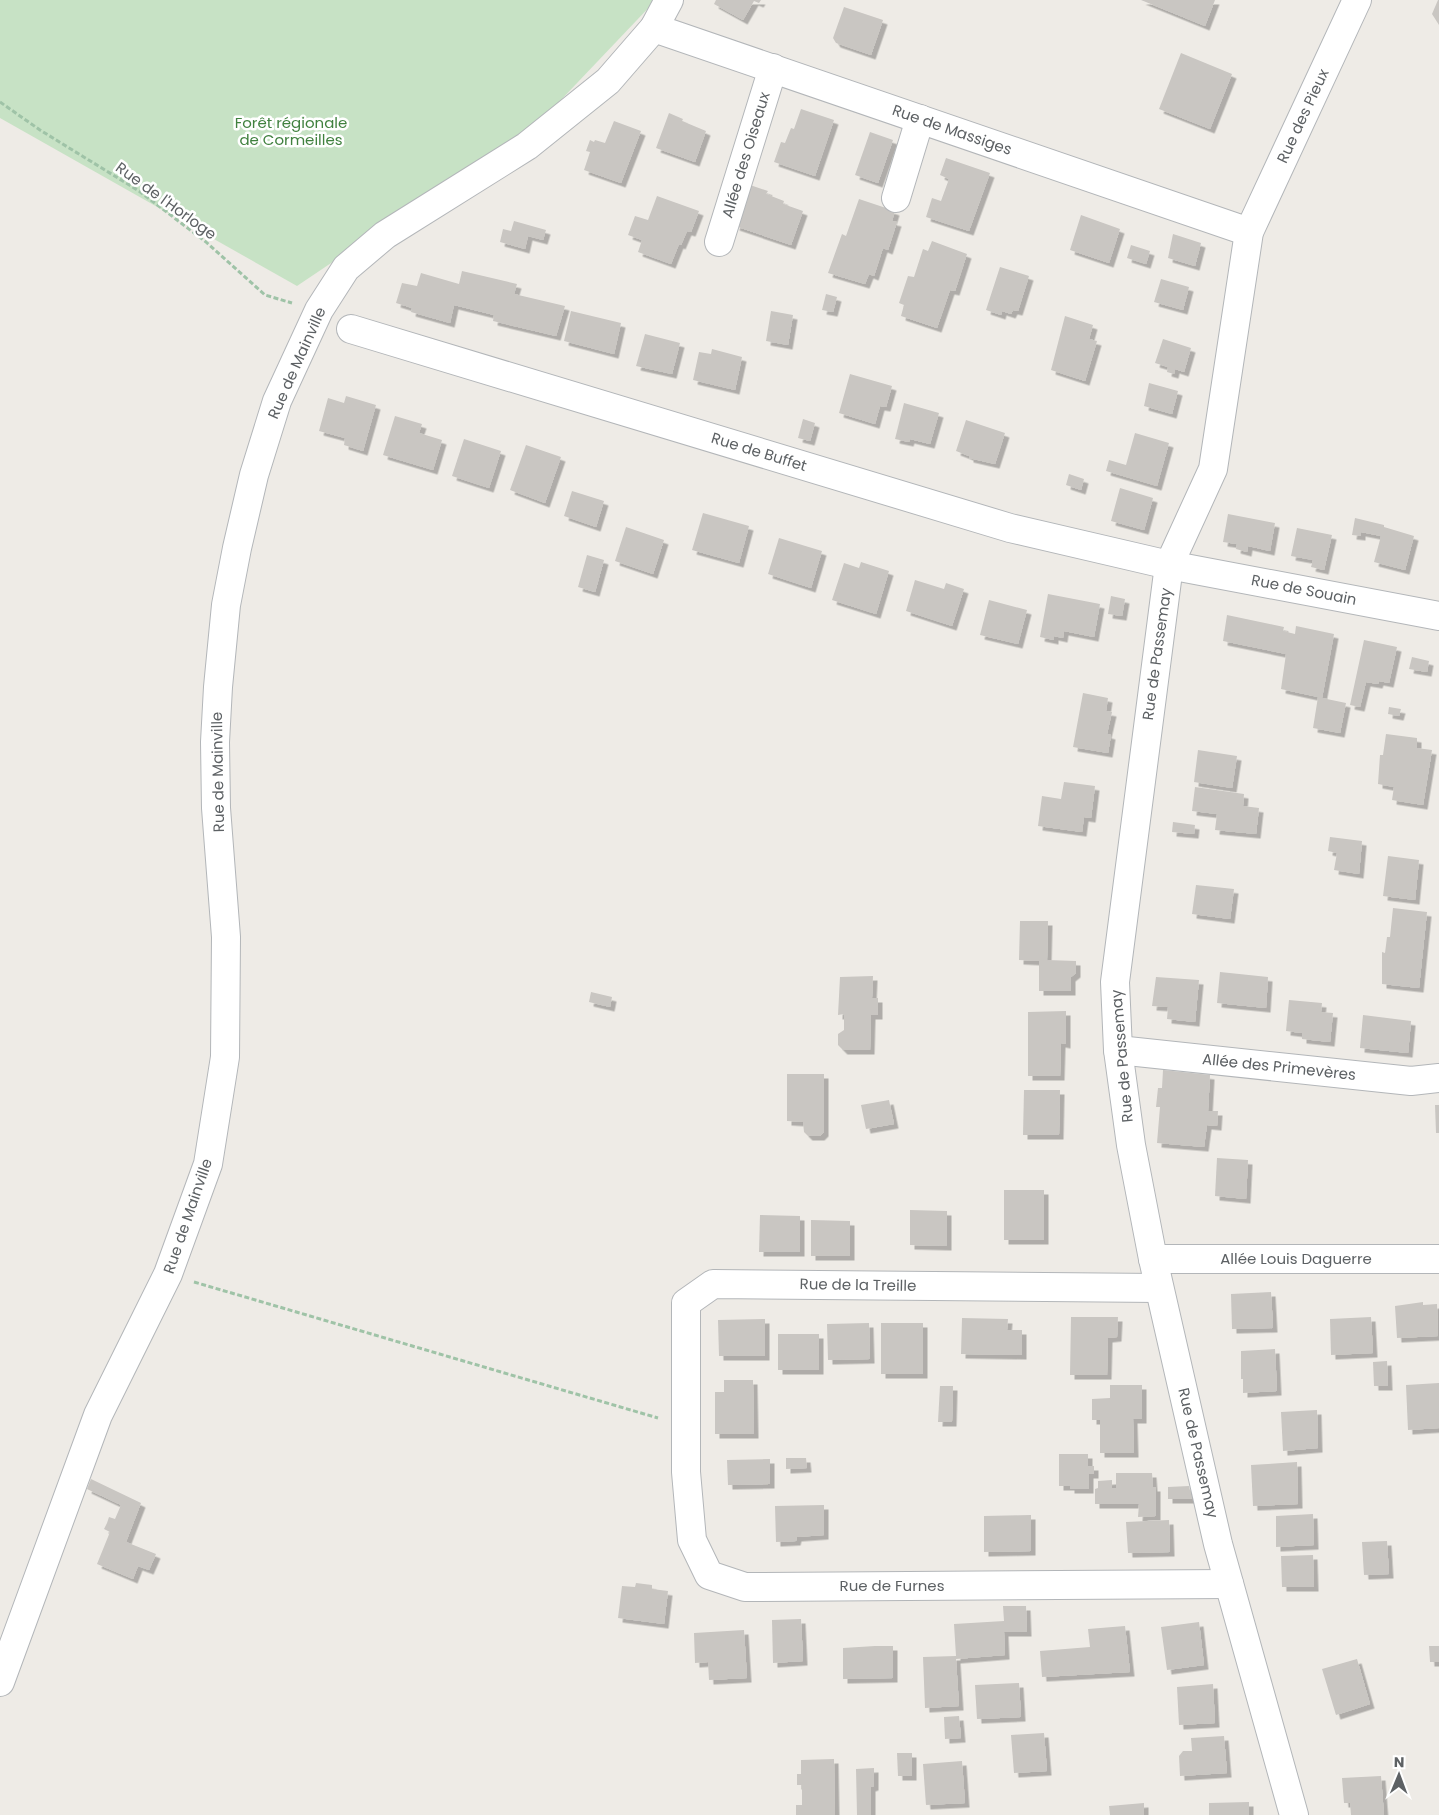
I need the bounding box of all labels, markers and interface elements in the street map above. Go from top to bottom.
street label: Rue des Pieux [1272,65,1334,166]
street label: Allée des Oiseaux [716,89,775,221]
street label: Rue de Massiges [890,99,1015,160]
park label: Forêt régionale de Cormeilles [235,112,347,150]
street label: Rue de l'Horloge [112,157,221,244]
street label: Rue de Mainville [262,303,331,422]
street label: Rue de Buffet [709,427,810,476]
street label: Rue de Souain [1250,569,1359,610]
street label: Rue de Passemay [1137,586,1176,721]
street label: Rue de Mainville [206,712,229,832]
street label: Rue de Passemay [1105,988,1138,1123]
street label: Allée des Primevères [1201,1048,1357,1085]
street label: Rue de Mainville [158,1155,217,1276]
street label: Allée Louis Daguerre [1220,1248,1372,1269]
street label: Rue de la Treille [799,1273,917,1296]
street label: Rue de Passemay [1173,1386,1224,1521]
street label: Rue de Furnes [840,1575,945,1596]
north arrow [1374,1750,1424,1800]
text: N [1394,1752,1405,1772]

